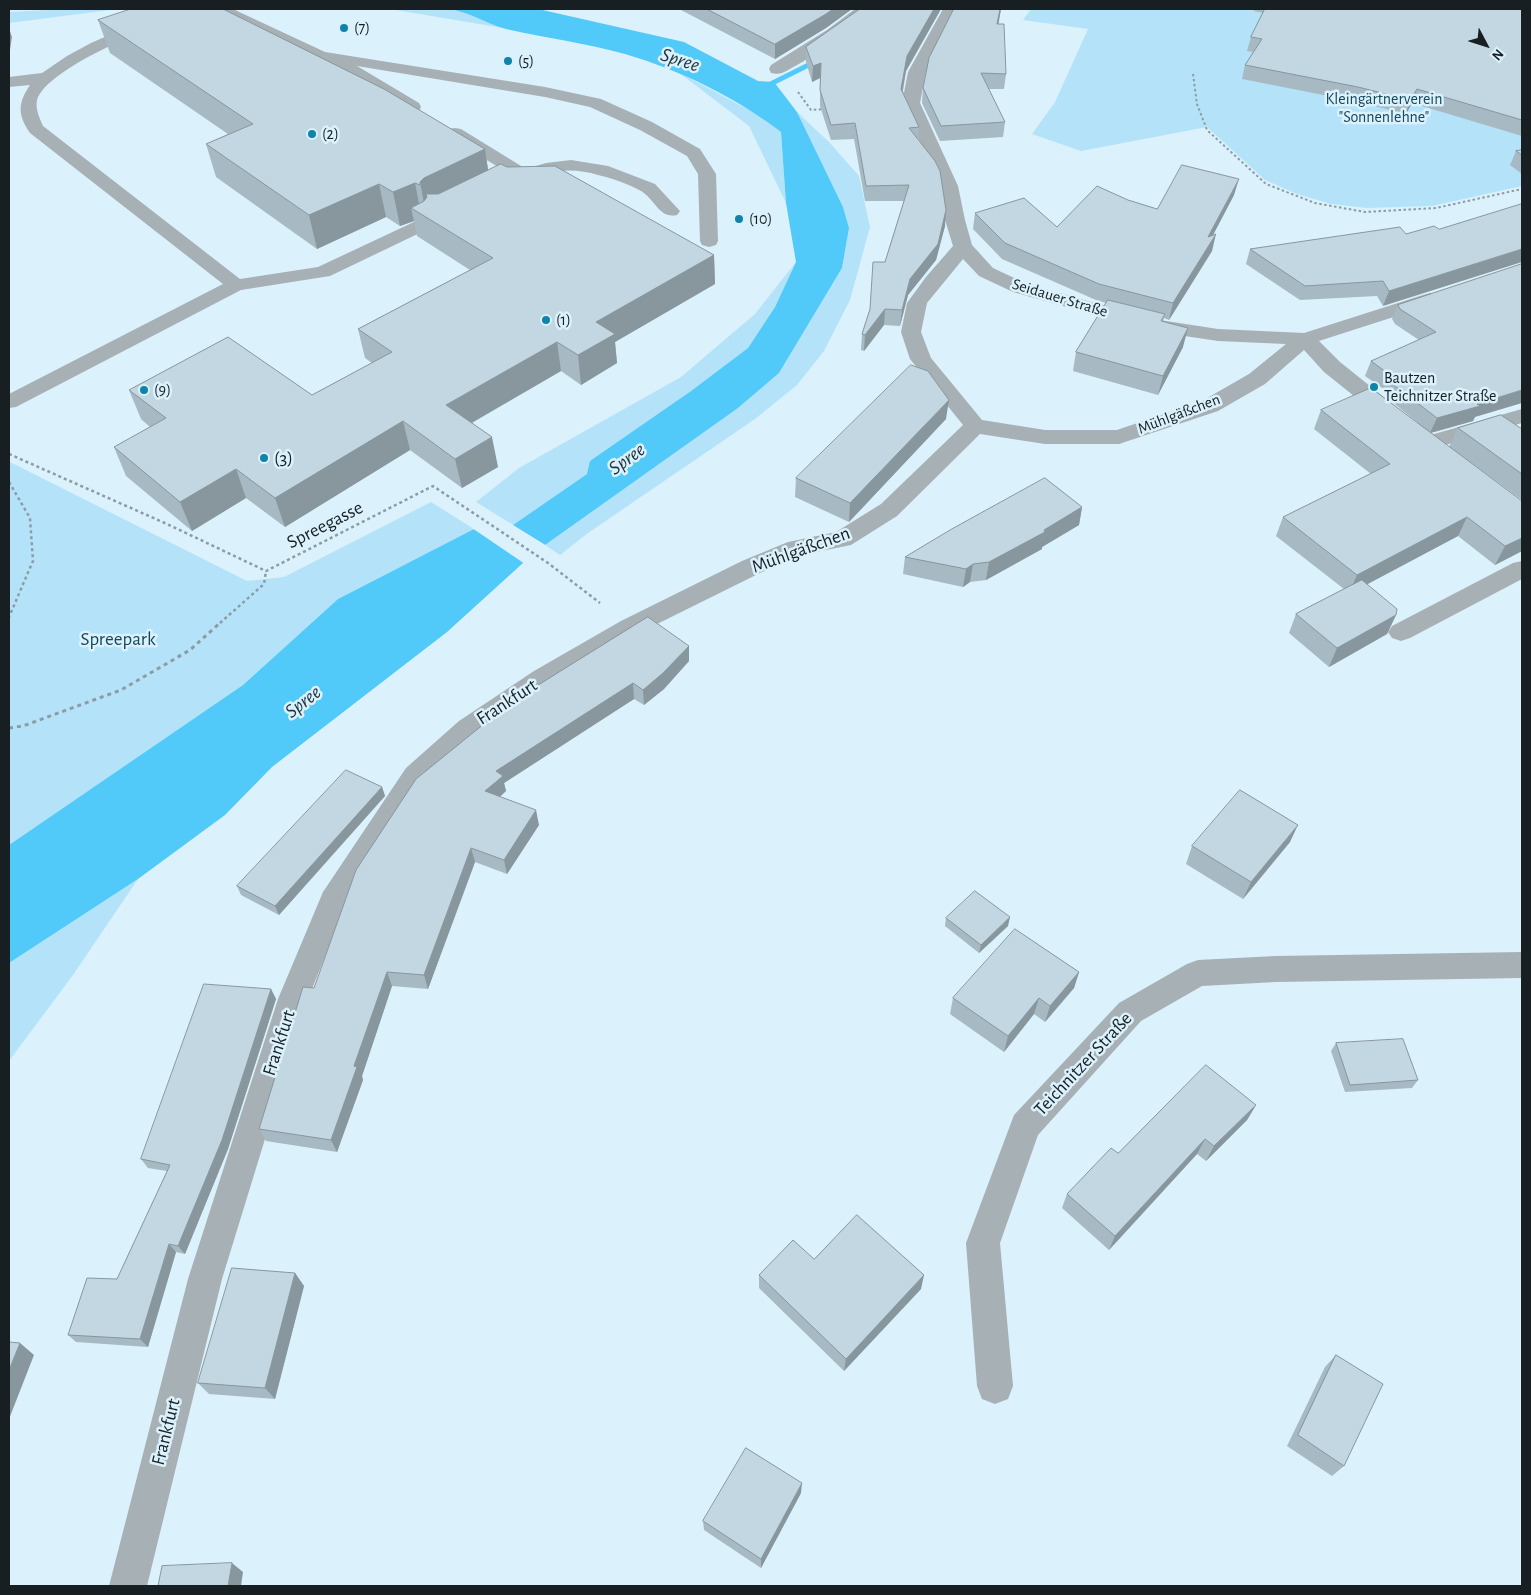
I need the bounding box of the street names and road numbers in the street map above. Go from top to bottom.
street label: Seidauer Straße [1010,274,1110,322]
street label: Mühlgäßchen [1135,390,1223,438]
street label: Spreegasse [283,496,367,554]
street label: Mühlgäßchen [749,522,853,578]
street label: Frankfurt [472,674,542,730]
street label: Frankfurt [258,1007,300,1079]
street label: Teichnitzer Straße [1029,1007,1137,1121]
street label: Frankfurt [147,1396,185,1468]

